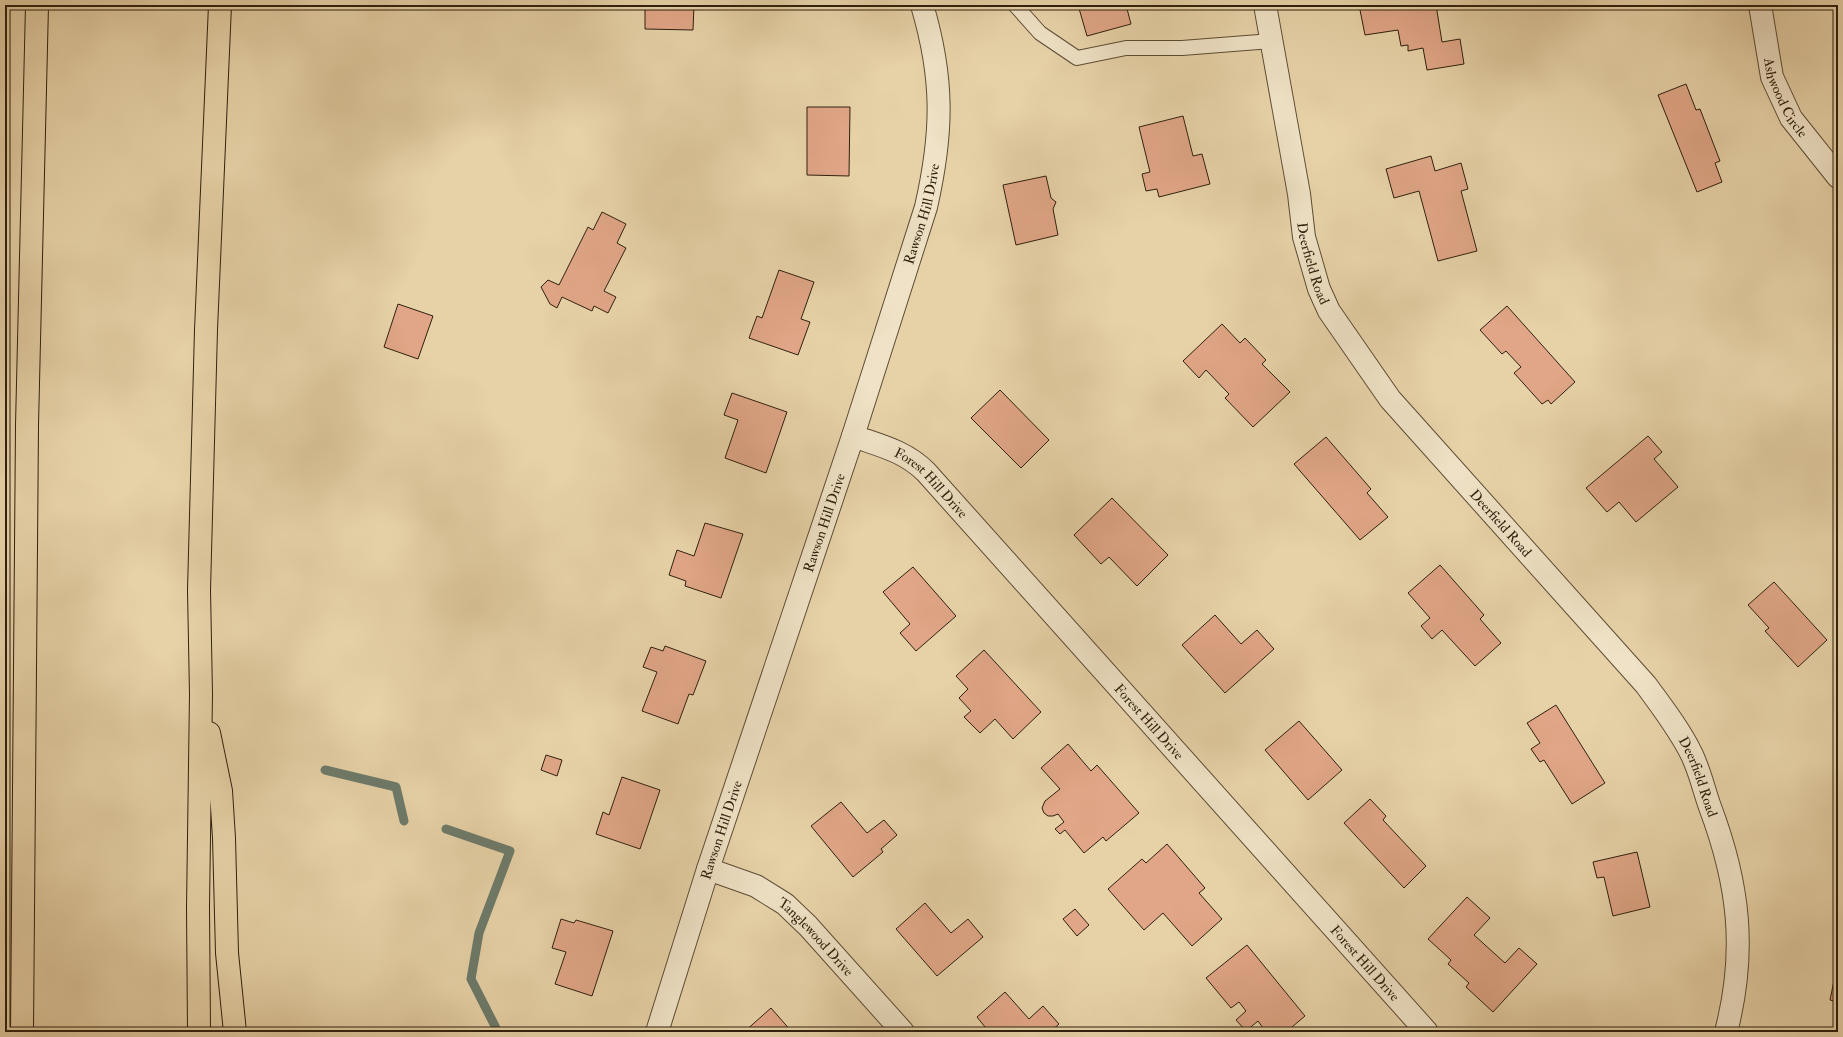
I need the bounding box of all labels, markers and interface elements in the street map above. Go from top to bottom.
street label: Ashwood Circle [1760,55,1812,141]
street label: Rawson Hill Drive [900,162,943,266]
street label: Deerfield Road [1294,221,1333,307]
street label: Forest Hill Drive [892,444,972,522]
street label: Rawson Hill Drive [799,471,848,574]
street label: Deerfield Road [1466,486,1536,560]
street label: Forest Hill Drive [1111,680,1188,763]
street label: Deerfield Road [1675,733,1721,819]
street label: Rawson Hill Drive [697,778,746,882]
street label: Tanglewood Drive [775,894,857,980]
street label: Forest Hill Drive [1327,922,1404,1005]

